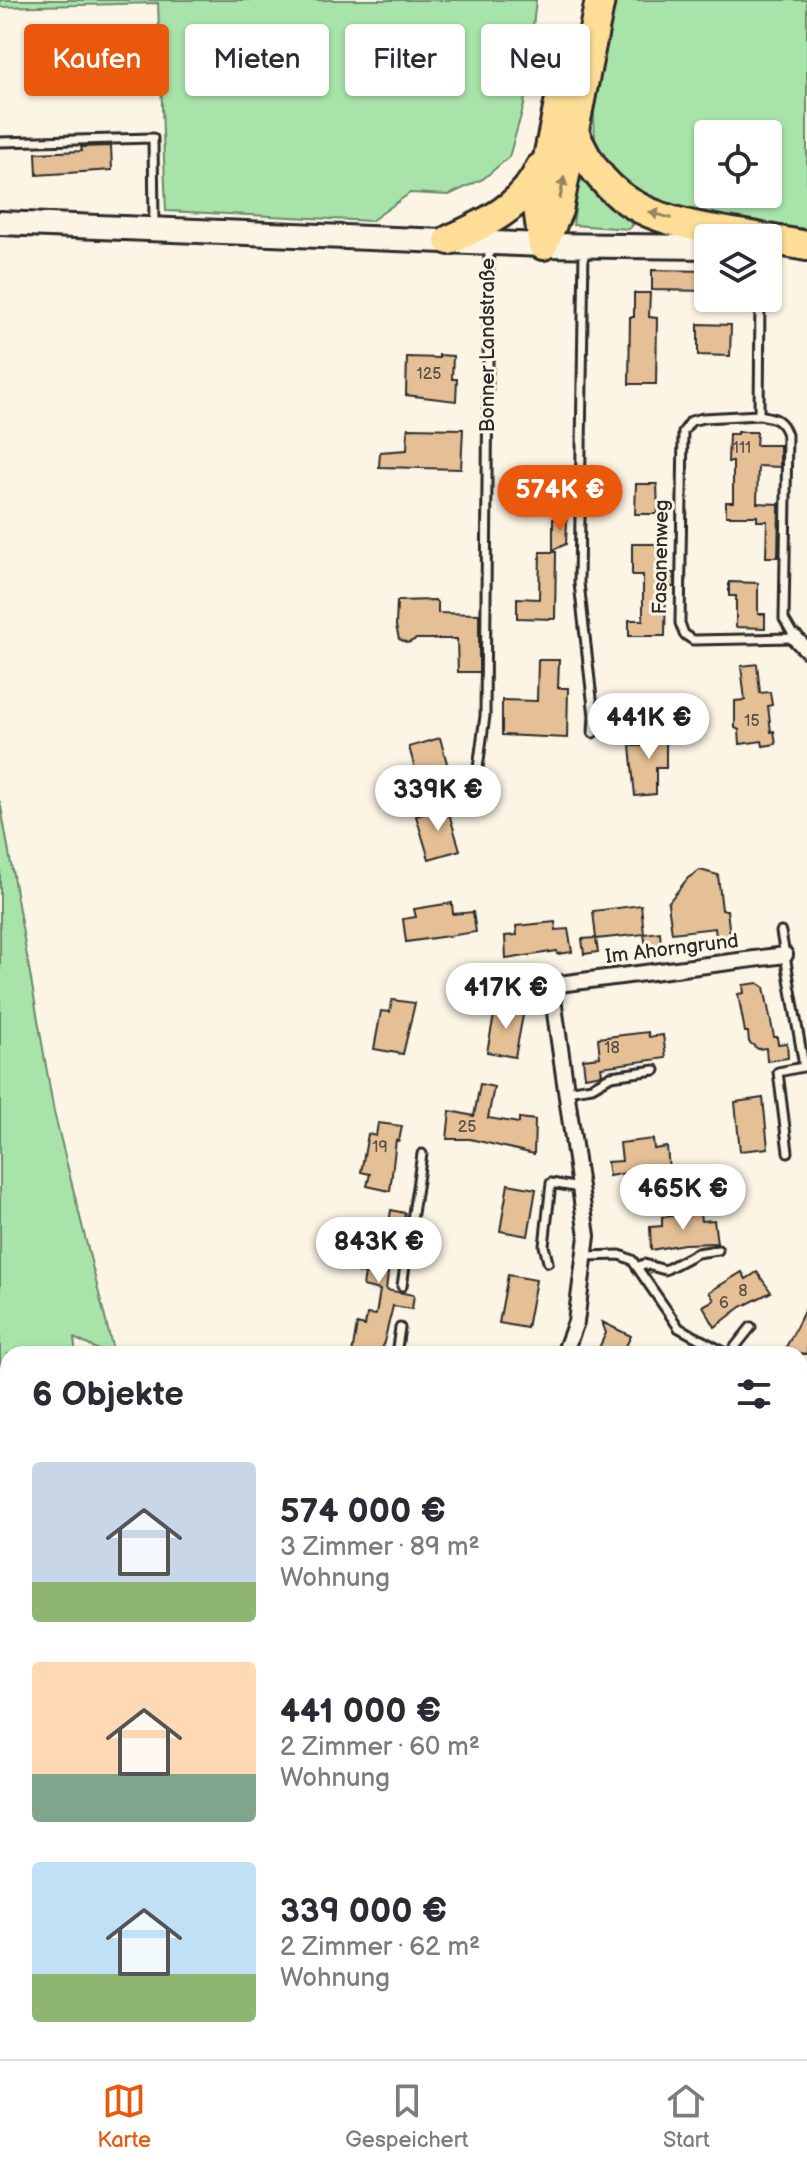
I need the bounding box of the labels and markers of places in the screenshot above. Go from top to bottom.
pin: 574K € [495,465,625,533]
pin: 441K € [584,693,714,761]
pin: 339K € [373,765,503,833]
pin: 417K € [441,963,571,1031]
pin: 465K € [618,1164,748,1232]
pin: 843K € [314,1217,444,1285]

